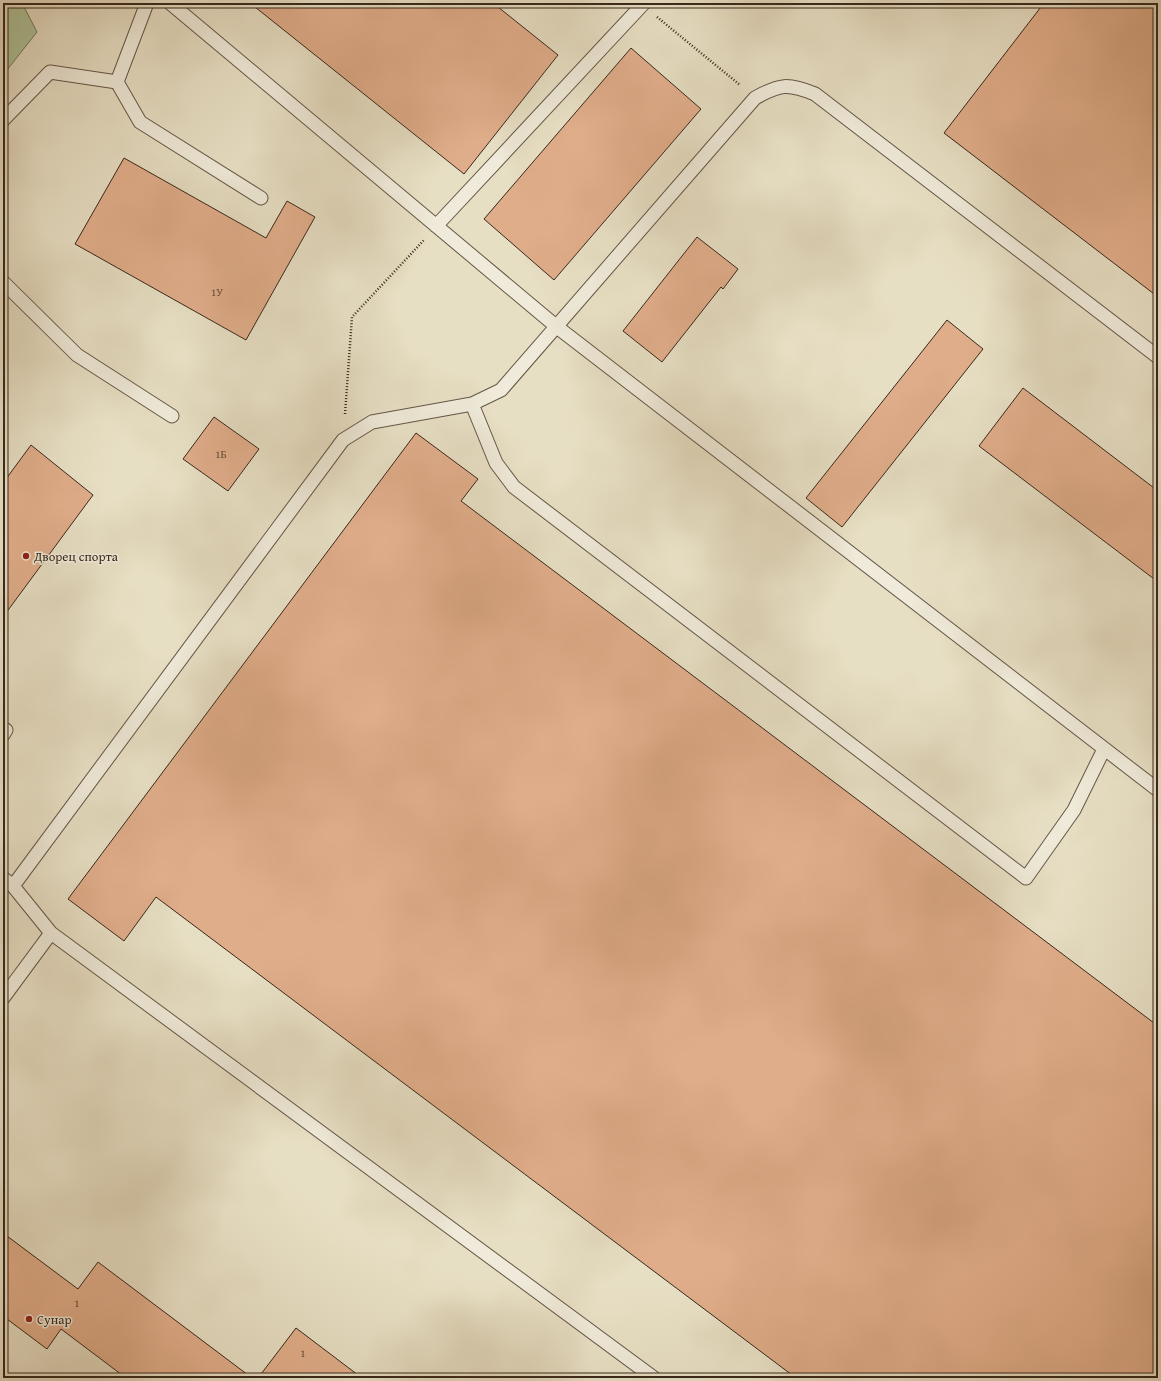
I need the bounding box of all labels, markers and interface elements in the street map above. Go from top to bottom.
house number: 1У [211,284,223,300]
house number: 1Б [215,446,227,462]
place label: Дворец спорта [33,547,119,566]
marker: Дворец спорта [21,551,31,561]
house number: 1 [74,1295,80,1311]
place label: Сунар [37,1310,71,1329]
marker: Сунар [24,1314,34,1324]
house number: 1 [300,1345,306,1361]

